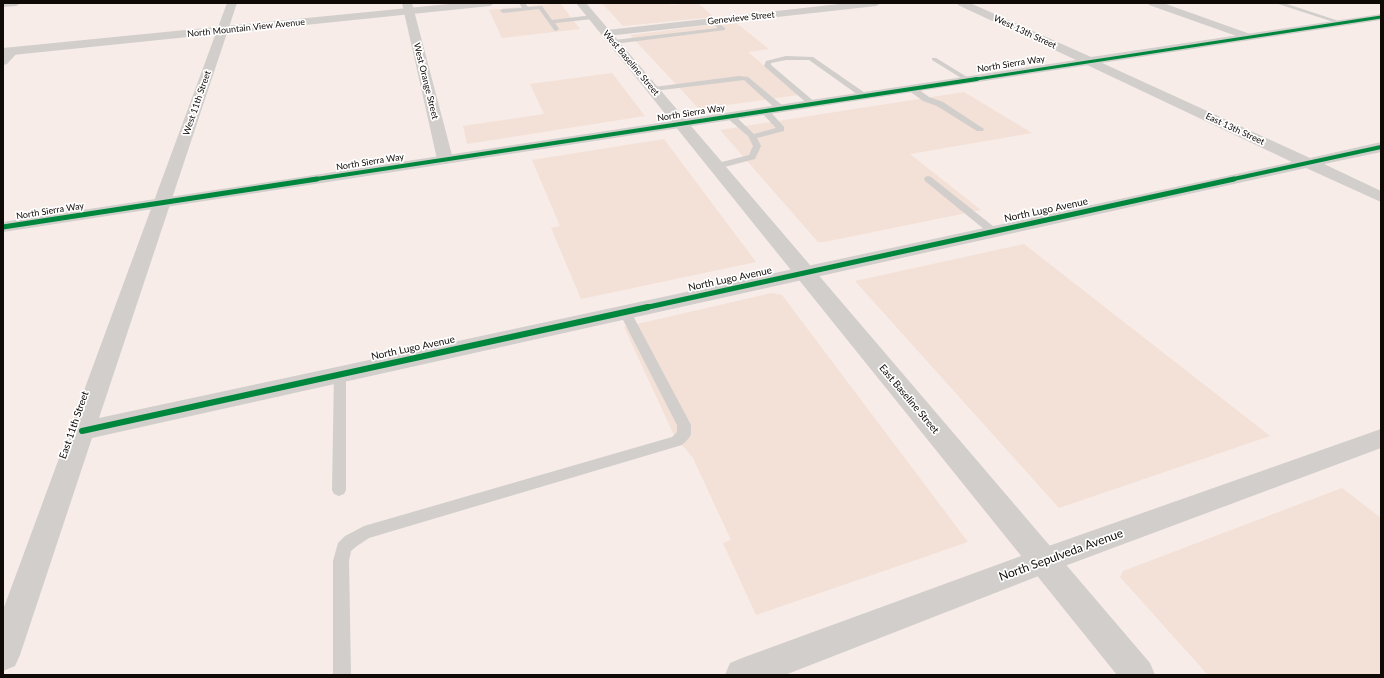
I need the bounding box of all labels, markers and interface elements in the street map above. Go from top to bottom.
street label: Genevieve Street [707,9,775,27]
street label: West 13th Street [992,13,1058,51]
street label: North Mountain View Avenue [187,16,305,40]
street label: West Baseline Street [601,28,661,98]
street label: West Orange Street [411,42,441,120]
street label: North Sierra Way [976,53,1046,75]
street label: West 11th Street [181,69,213,137]
street label: North Sierra Way [656,102,726,124]
street label: East 13th Street [1204,111,1266,147]
street label: North Sierra Way [335,151,405,173]
street label: North Lugo Avenue [1003,195,1089,225]
street label: North Sierra Way [15,200,85,222]
street label: North Lugo Avenue [687,264,773,294]
street label: North Lugo Avenue [370,333,456,363]
street label: East Baseline Street [877,362,941,436]
street label: East 11th Street [57,390,91,460]
street label: North Sepulveda Avenue [997,526,1125,584]

